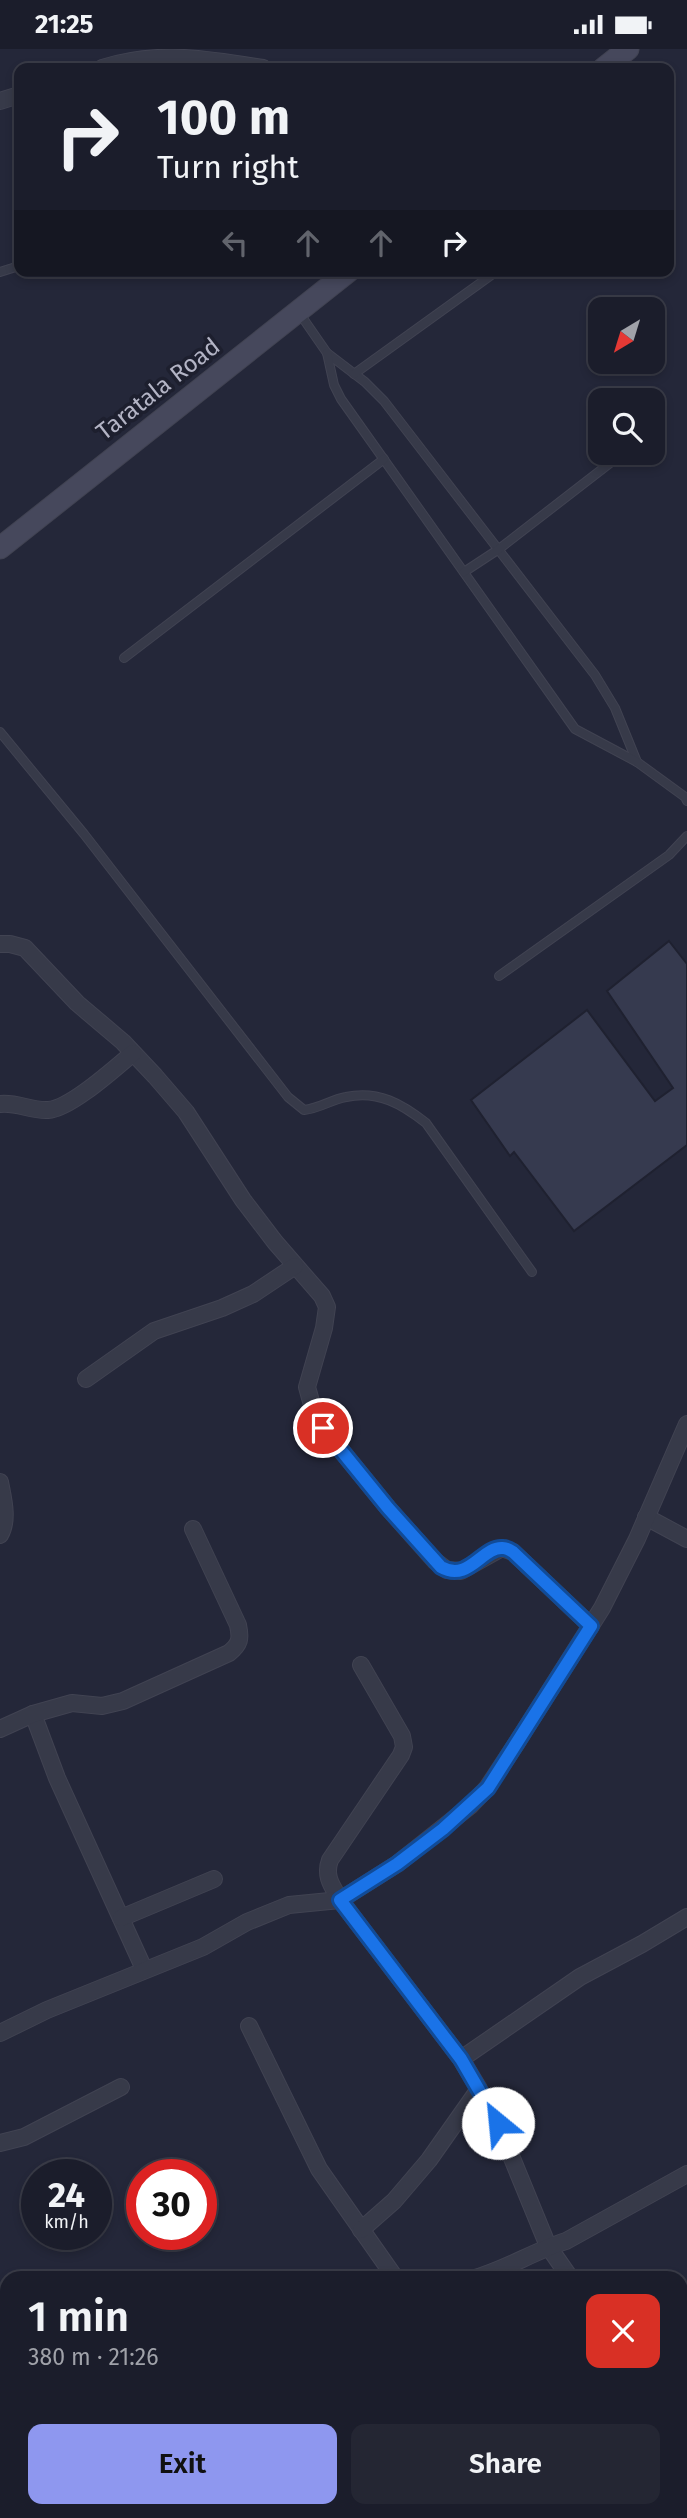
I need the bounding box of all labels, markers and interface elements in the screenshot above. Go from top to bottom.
text: 21:25 [35,9,94,40]
text: 100 m [157,88,290,147]
icon: right [42,91,133,182]
text: Turn right [157,148,299,186]
icon: left [216,224,254,262]
icon: ahead [289,224,327,262]
icon: ahead [362,224,400,262]
icon: right [435,224,473,262]
north arrow [588,297,665,375]
map controls [588,297,665,465]
street label: Taratala Road [91,332,225,446]
button: search [588,388,665,465]
pin [293,1398,353,1458]
icon: arrive [304,1409,342,1447]
position arrow [461,2086,535,2160]
speed limit sign: 30 [126,2159,217,2250]
text: 24 [48,2174,85,2216]
text: km/h [44,2211,89,2233]
text: 1 min [28,2292,129,2342]
button: close [586,2294,660,2368]
text: 380 m · 21:26 [28,2343,158,2371]
button: Exit [28,2424,337,2504]
button: Share [351,2424,660,2504]

